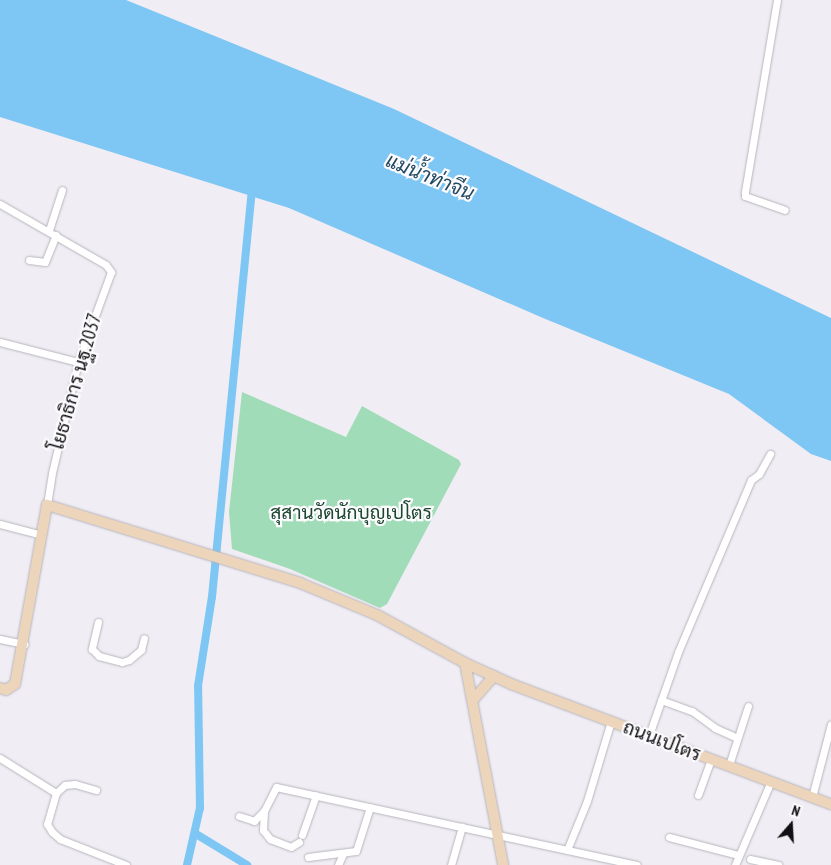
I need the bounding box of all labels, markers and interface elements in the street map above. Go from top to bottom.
water label: แม่น้ำท่าจีน [382,148,478,206]
street label: โยธาธิการ นฐ.2037 [46,311,106,453]
park label: สุสานวัดนักบุญเปโตร [270,502,432,524]
street label: ถนนเปโตร [620,716,704,766]
north arrow [766,800,816,850]
text: N [789,801,802,821]

